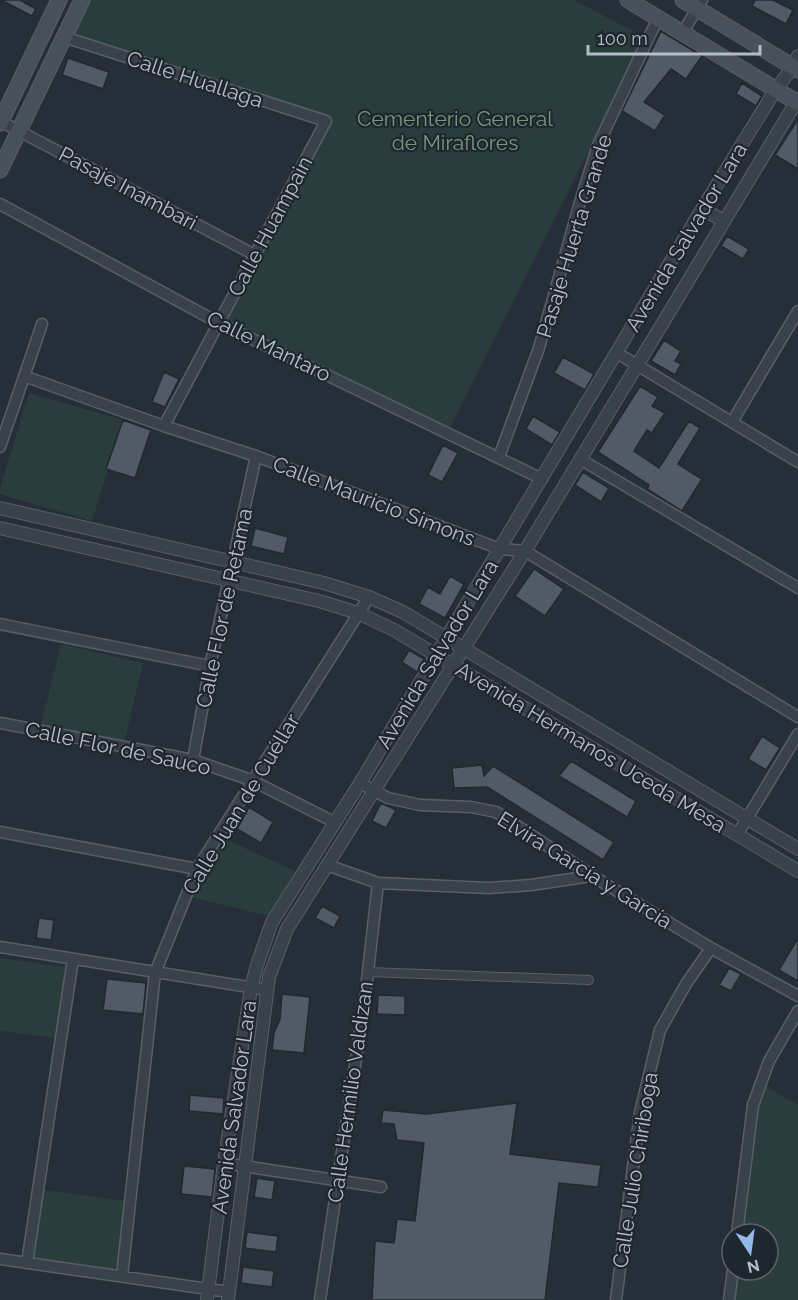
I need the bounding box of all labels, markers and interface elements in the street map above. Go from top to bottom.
scale bar [588,18,760,56]
text: 100 m [597,28,648,49]
street label: Calle Huallaga [124,45,266,113]
park label: Cementerio General de Miraflores [357,106,553,155]
street label: Pasaje Huerta Grande [531,131,617,341]
street label: Avenida Salvador Lara [620,138,752,336]
street label: Pasaje Inambari [55,141,201,235]
street label: Calle Huampain [223,152,317,300]
street label: Calle Mantaro [203,305,335,387]
street label: Calle Mauricio Simons [269,451,479,551]
street label: Calle Flor de Retama [191,506,257,710]
street label: Avenida Salvador Lara [371,555,503,753]
street label: Avenida Hermanos Uceda Mesa [451,656,731,838]
street label: Calle Juan de Cuéllar [177,709,305,899]
street label: Calle Flor de Sauco [23,716,213,780]
street label: Elvira García y García [493,806,677,934]
street label: Calle Hermilio Valdizan [322,980,378,1204]
street label: Avenida Salvador Lara [207,999,261,1215]
street label: Calle Julio Chiriboga [607,1070,663,1270]
north arrow [720,1222,780,1282]
text: N [745,1255,761,1277]

